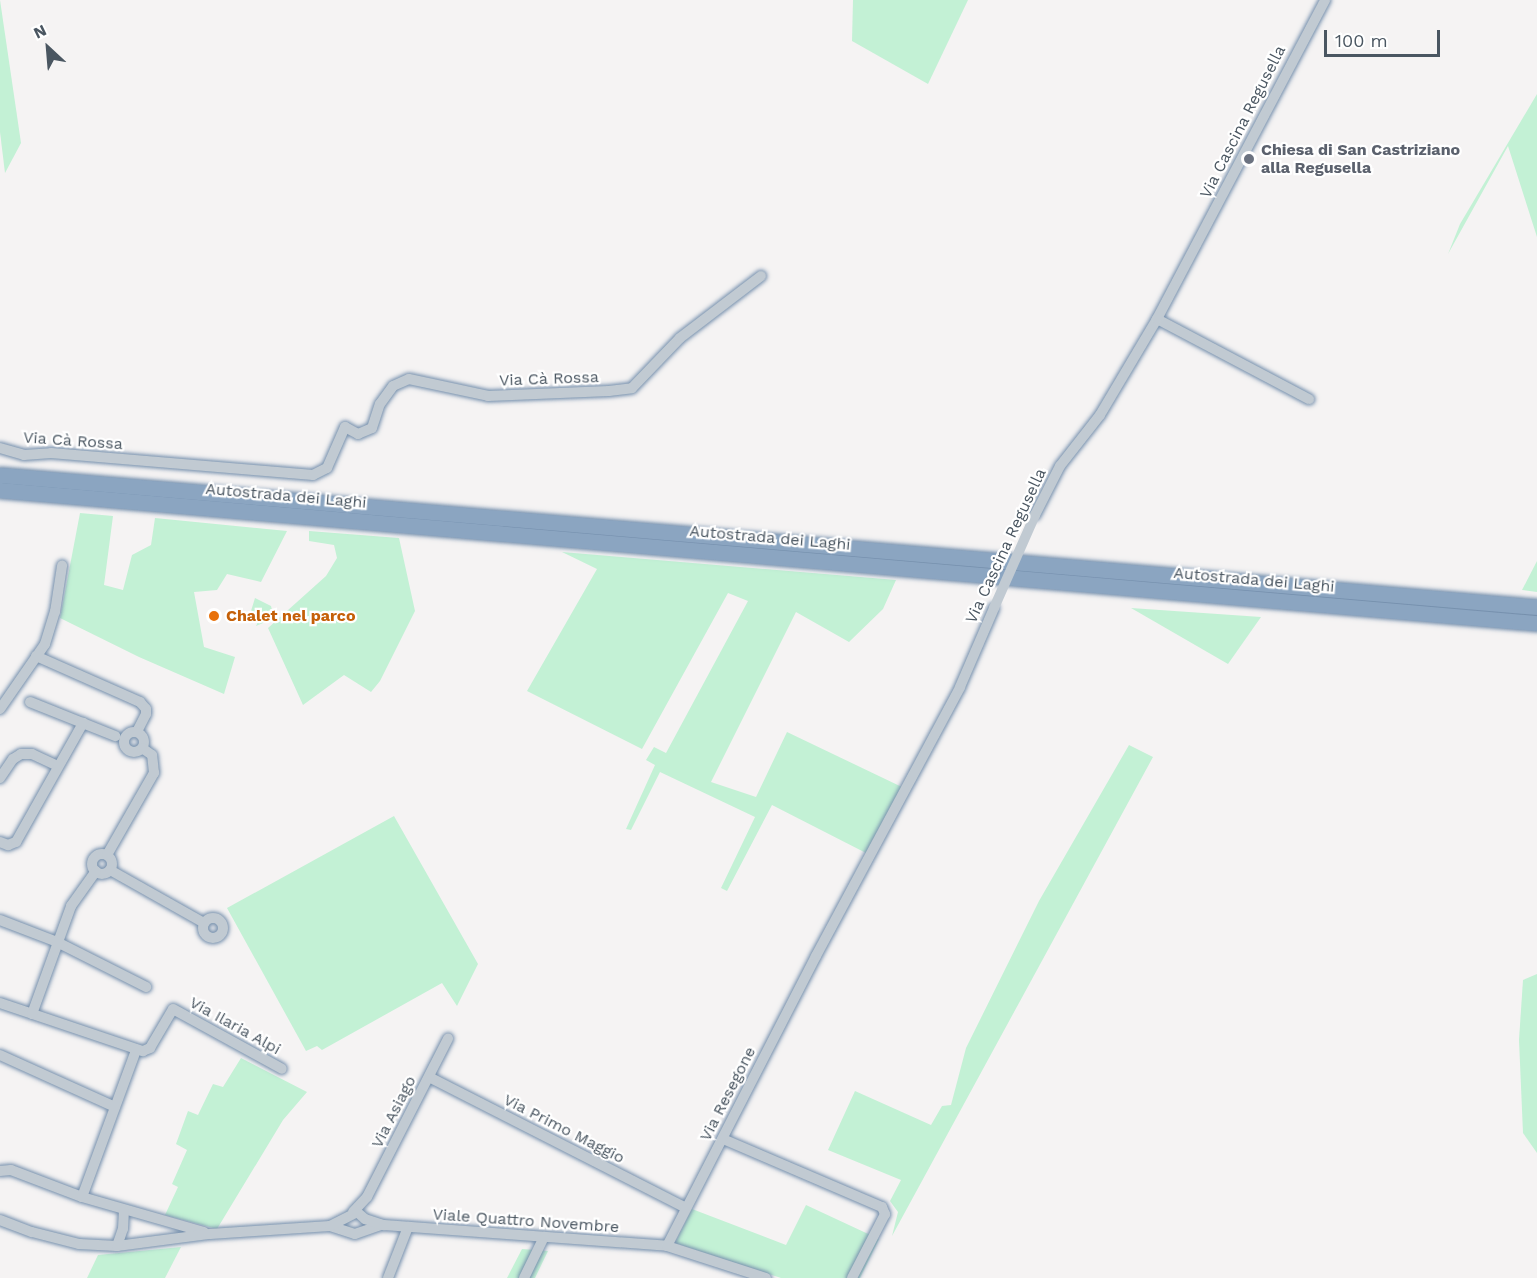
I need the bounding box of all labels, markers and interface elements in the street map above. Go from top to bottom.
north arrow [18,18,78,78]
scale bar [1327,18,1442,56]
text: N [30,20,49,43]
text: 100 m [1335,30,1388,51]
street label: Via Cascina Regusella [1196,42,1290,202]
place label: Chiesa di San Castriziano alla Regusella [1261,140,1460,178]
marker: Chiesa di San Castriziano alla Regusella [1242,152,1256,166]
street label: Via Cà Rossa [498,368,600,390]
street label: Via Cà Rossa [22,428,124,454]
street label: Via Cascina Regusella [961,465,1051,627]
street label: Autostrada dei Laghi [205,479,367,513]
street label: Autostrada dei Laghi [689,521,851,555]
street label: Autostrada dei Laghi [1173,563,1335,597]
place label: Chalet nel parco [226,606,356,626]
marker: Chalet nel parco [207,609,221,623]
street label: Via Ilaria Alpi [185,993,285,1059]
street label: Via Resegone [696,1043,760,1145]
street label: Via Asiago [367,1072,421,1152]
street label: Via Primo Maggio [500,1090,628,1168]
street label: Viale Quattro Novembre [432,1205,620,1237]

